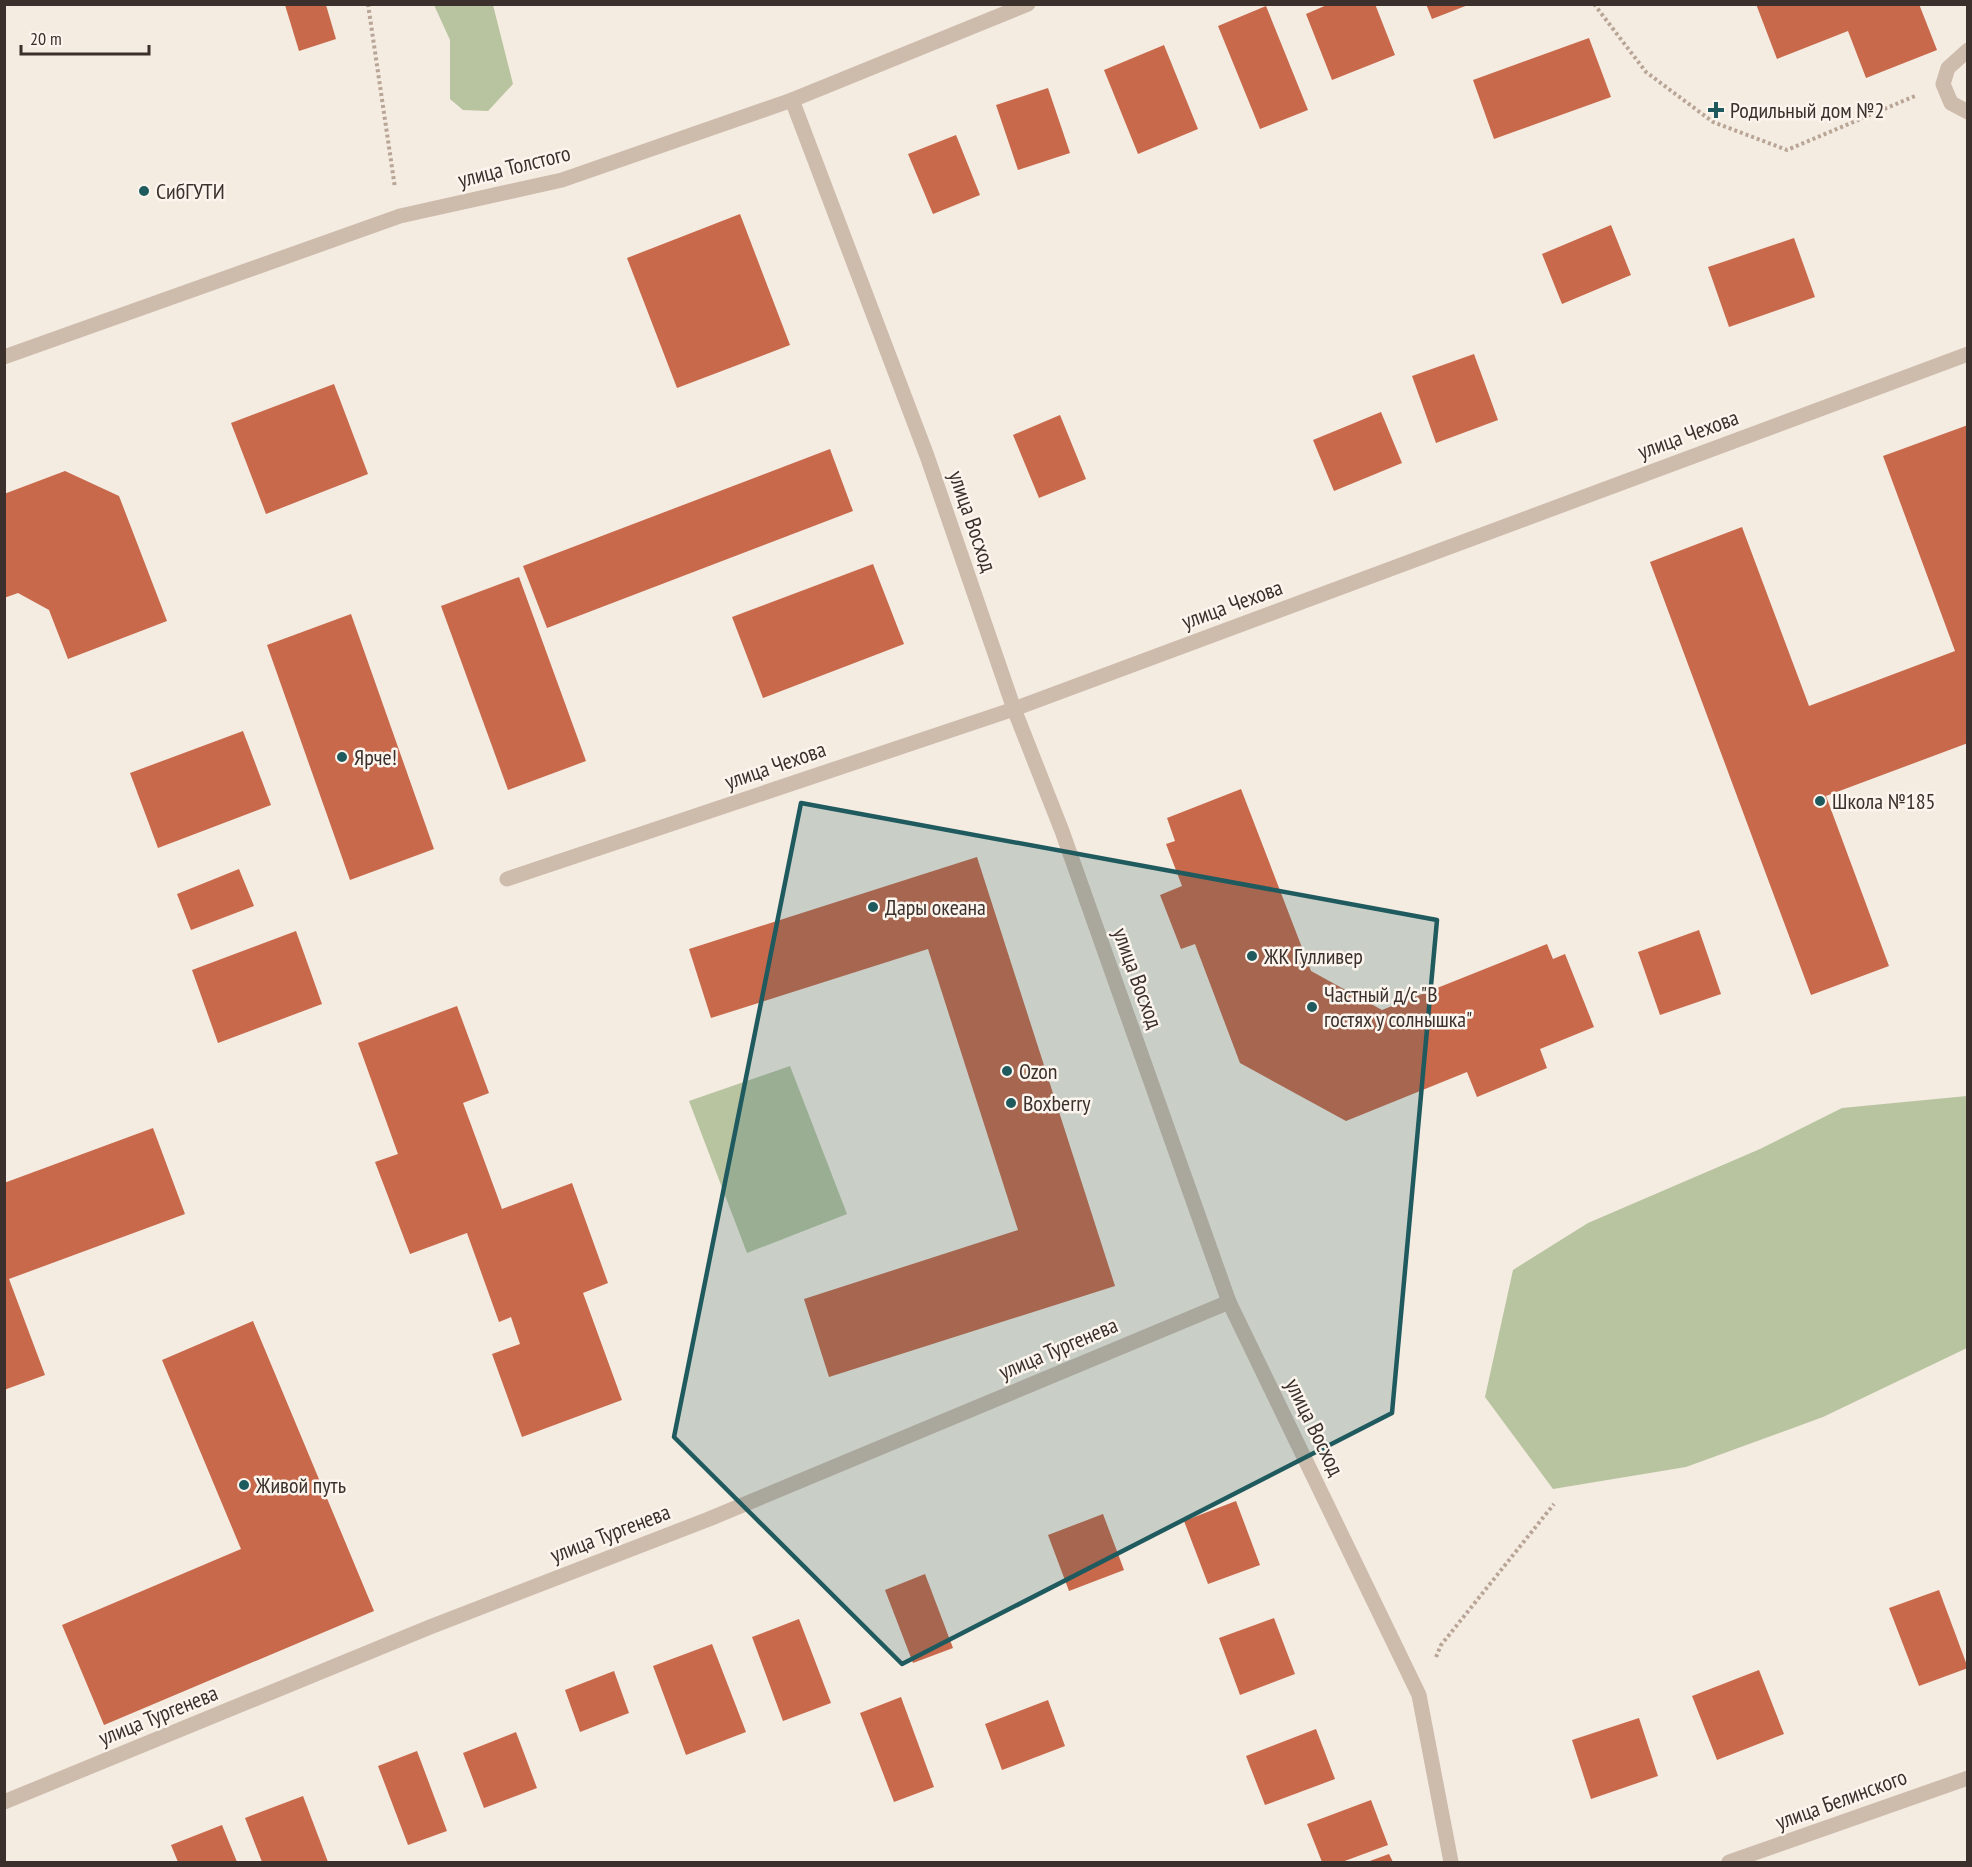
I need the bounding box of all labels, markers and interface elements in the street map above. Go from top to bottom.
scale bar [21,18,148,56]
text: 20 m [30,27,62,50]
place label: Родильный дом №2 [1730,96,1884,124]
marker: Родильный дом №2 [1707,101,1725,119]
street label: улица Толстого [455,139,573,193]
place label: СибГУТИ [156,177,225,205]
marker: СибГУТИ [137,184,151,198]
street label: улица Чехова [1634,403,1742,465]
street label: улица Восход [943,467,1003,576]
street label: улица Чехова [1178,573,1286,635]
street label: улица Чехова [721,735,829,795]
place label: Ярче! [354,743,397,771]
marker: Ярче! [335,750,349,764]
place label: Школа №185 [1832,787,1936,815]
marker: Школа №185 [1813,794,1827,808]
place label: Дары океана [885,893,986,921]
marker: Дары океана [866,900,880,914]
street label: улица Восход [1107,924,1169,1032]
place label: ЖК Гулливер [1263,942,1363,970]
marker: ЖК Гулливер [1245,949,1259,963]
place label: Частный д/c "В гостях у солнышка" [1324,980,1472,1033]
marker: Частный д/c "В гостях у солнышка" [1305,1000,1319,1014]
place label: Ozon [1019,1057,1058,1085]
marker: Ozon [1000,1064,1014,1078]
place label: Boxberry [1023,1089,1091,1117]
marker: Boxberry [1004,1096,1018,1110]
street label: улица Тургенева [994,1310,1122,1386]
street label: улица Восход [1279,1374,1351,1481]
place label: Живой путь [255,1471,346,1499]
marker: Живой путь [237,1478,251,1492]
street label: улица Тургенева [546,1497,674,1569]
street label: улица Тургенева [94,1678,222,1752]
street label: улица Белинского [1771,1762,1911,1836]

